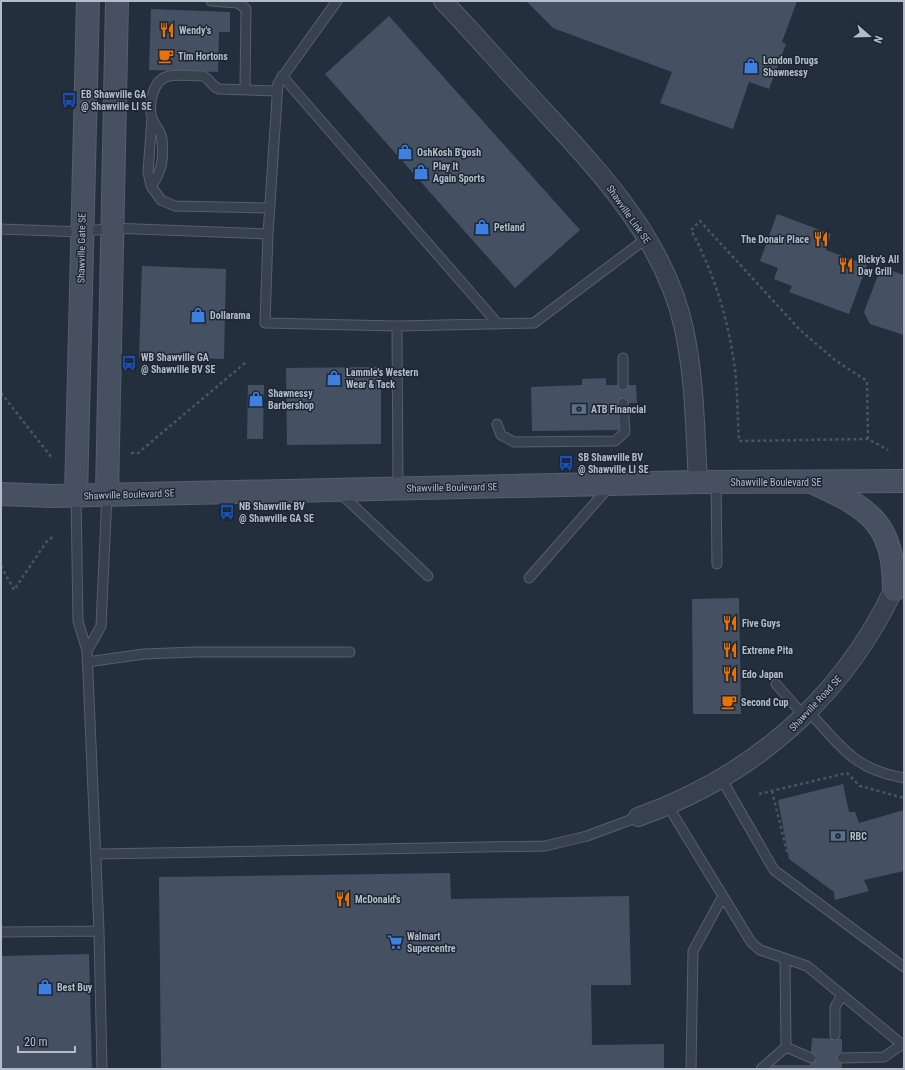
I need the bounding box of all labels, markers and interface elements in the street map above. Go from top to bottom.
north arrow [849,16,889,56]
restaurant icon: Wendy's [158,21,176,39]
place label: Wendy's [179,25,212,36]
text: N [871,34,885,45]
cafe icon: Tim Hortons [157,47,175,65]
place label: Tim Hortons [178,51,228,62]
place label: London Drugs Shawnessy [763,55,819,78]
shop icon: London Drugs Shawnessy [742,57,760,75]
place label: EB Shawville GA @ Shawville LI SE [81,89,152,112]
bus stop icon: EB Shawville GA @ Shawville LI SE [60,91,78,109]
shop icon: OshKosh B'gosh [396,143,414,161]
place label: OshKosh B'gosh [417,147,481,158]
place label: Play It Again Sports [433,161,485,184]
shop icon: Play It Again Sports [412,163,430,181]
street label: Shawville Link SE [604,183,653,245]
street label: Shawville Gate SE [75,213,88,283]
shop icon: Petland [473,218,491,236]
place label: Petland [494,222,525,233]
restaurant icon: The Donair Place [812,230,830,248]
place label: The Donair Place [741,234,809,245]
place label: Ricky's All Day Grill [858,254,899,277]
restaurant icon: Ricky's All Day Grill [837,256,855,274]
shop icon: Dollarama [189,306,207,324]
place label: Dollarama [210,310,251,321]
place label: WB Shawville GA @ Shawville BV SE [141,352,215,375]
bus stop icon: WB Shawville GA @ Shawville BV SE [120,354,138,372]
place label: Lammle's Western Wear & Tack [346,367,418,390]
shop icon: Lammle's Western Wear & Tack [325,369,343,387]
place label: Shawnessy Barbershop [268,388,314,411]
shop icon: Shawnessy Barbershop [247,390,265,408]
bank icon: ATB Financial [570,400,588,418]
place label: ATB Financial [591,404,646,415]
place label: SB Shawville BV @ Shawville LI SE [578,452,649,475]
bus stop icon: SB Shawville BV @ Shawville LI SE [557,454,575,472]
street label: Shawville Boulevard SE [730,477,822,488]
street label: Shawville Boulevard SE [406,481,498,494]
street label: Shawville Boulevard SE [83,487,175,502]
place label: NB Shawville BV @ Shawville GA SE [239,501,314,524]
bus stop icon: NB Shawville BV @ Shawville GA SE [218,503,236,521]
restaurant icon: Five Guys [721,614,739,632]
place label: Five Guys [742,618,781,629]
restaurant icon: Extreme Pita [721,641,739,659]
place label: Extreme Pita [742,645,793,656]
restaurant icon: Edo Japan [721,665,739,683]
place label: Edo Japan [742,669,783,680]
street label: Shawville Road SE [787,673,844,733]
cafe icon: Second Cup [720,693,738,711]
place label: Second Cup [741,697,789,708]
bank icon: RBC [829,827,847,845]
place label: RBC [850,831,867,842]
restaurant icon: McDonald's [334,890,352,908]
place label: McDonald's [355,894,401,905]
place label: Walmart Supercentre [407,931,456,954]
supermarket icon: Walmart Supercentre [386,933,404,951]
shop icon: Best Buy [36,978,54,996]
place label: Best Buy [57,982,93,993]
scale bar [18,1028,75,1054]
text: 20 m [24,1035,48,1049]

